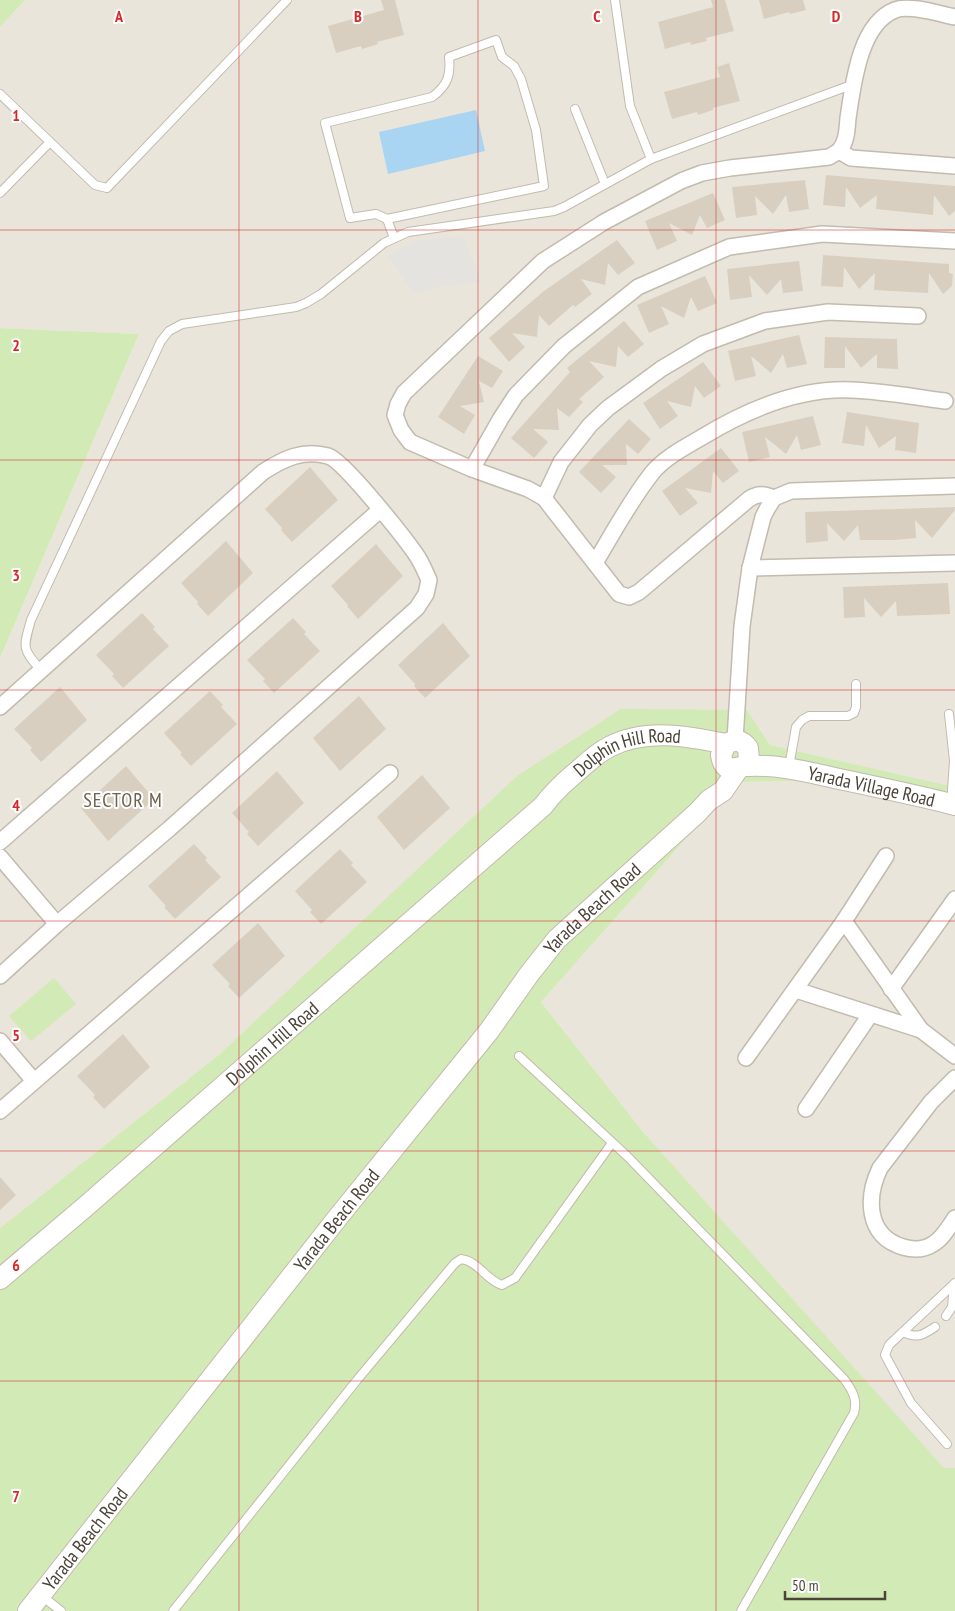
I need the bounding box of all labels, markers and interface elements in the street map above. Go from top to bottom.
text: A [114,6,124,26]
text: B [354,6,362,26]
text: C [593,6,601,26]
text: D [832,6,841,26]
text: 1 [12,105,20,125]
text: 2 [12,335,20,355]
text: 3 [12,565,20,585]
street label: Dolphin Hill Road [568,723,682,782]
street label: Yarada Village Road [806,760,937,812]
district label: SECTOR M [83,787,163,813]
text: 4 [12,795,20,815]
street label: Yarada Beach Road [538,857,646,958]
street label: Dolphin Hill Road [221,996,323,1090]
text: 5 [12,1025,20,1045]
street label: Yarada Beach Road [288,1164,384,1276]
text: 6 [12,1255,20,1275]
street label: Yarada Beach Road [37,1483,133,1595]
text: 7 [12,1486,20,1506]
scale bar [785,1568,885,1600]
text: 50 m [792,1576,818,1595]

